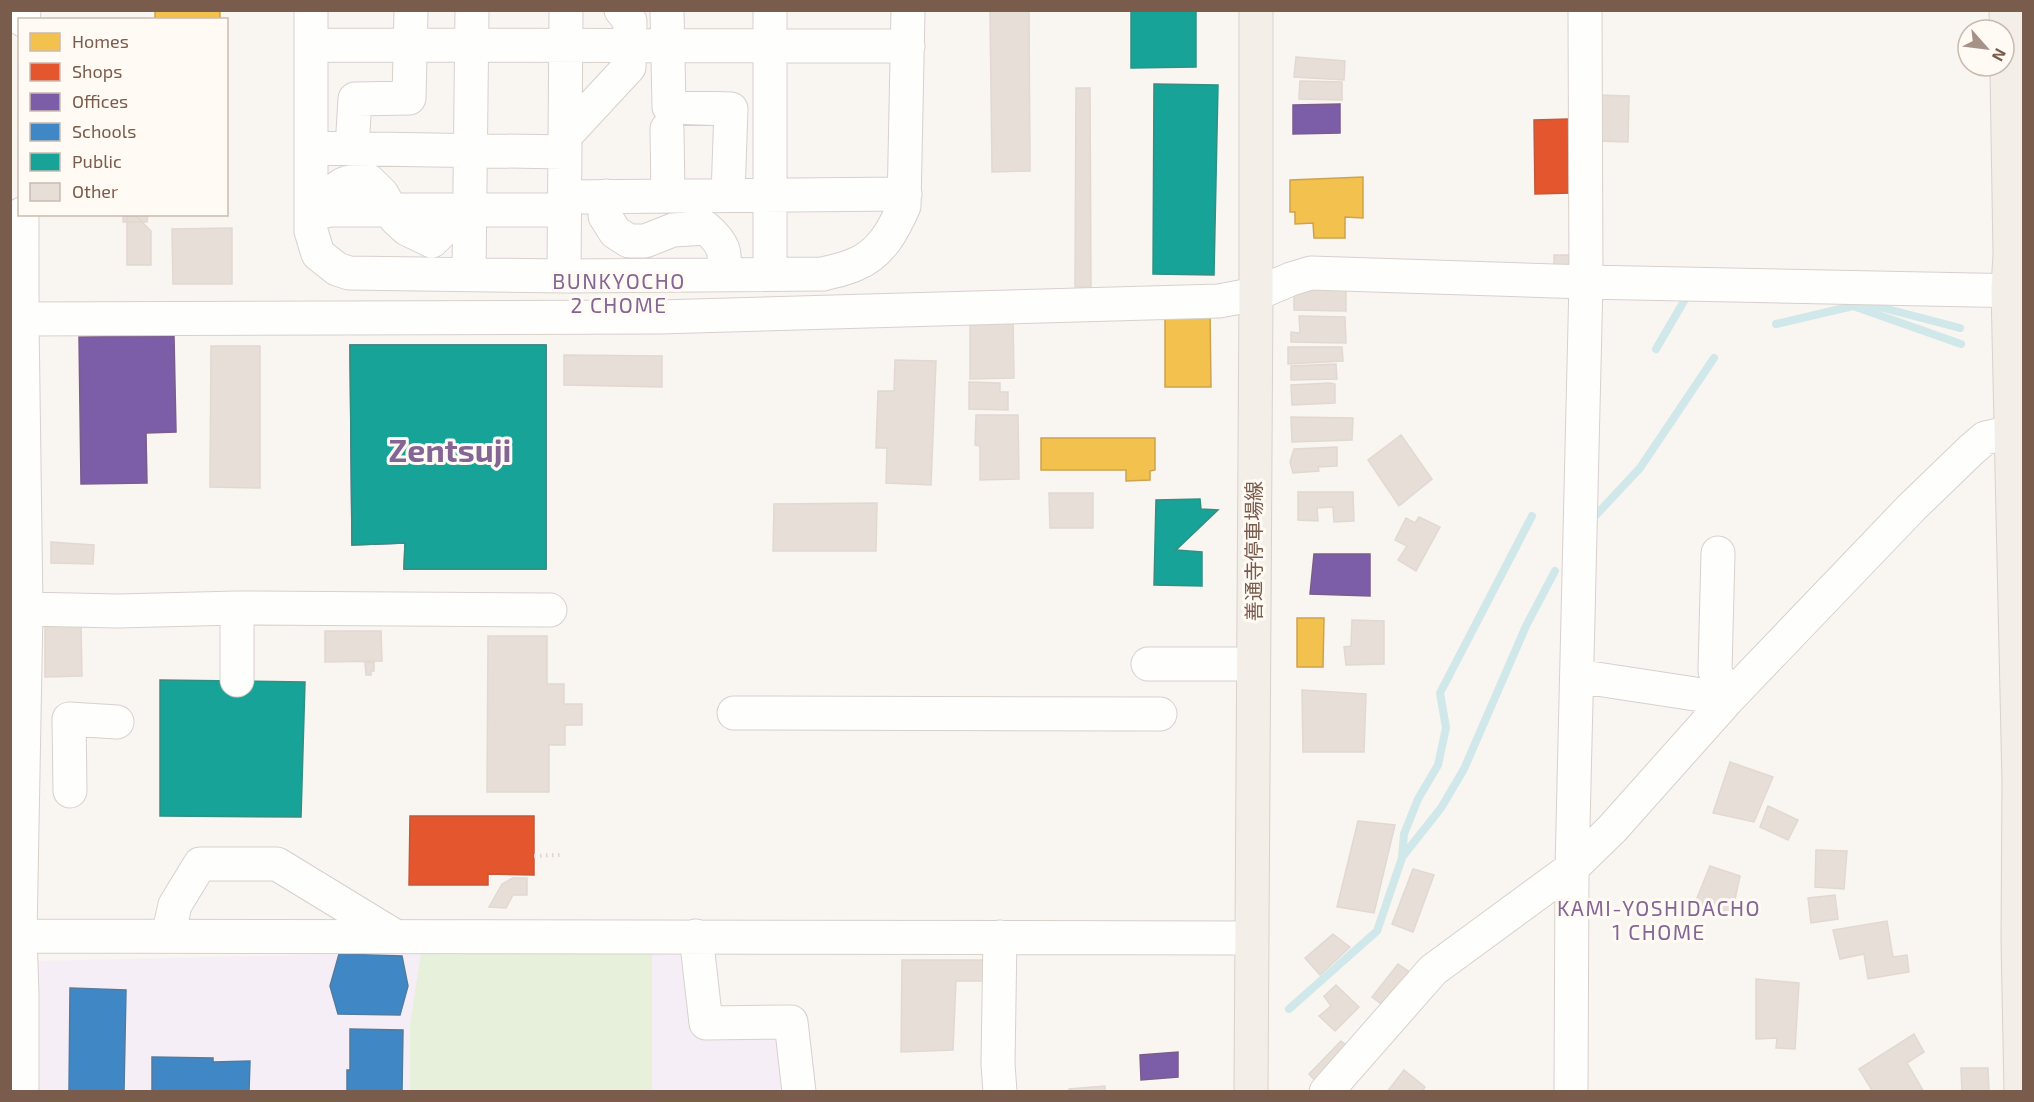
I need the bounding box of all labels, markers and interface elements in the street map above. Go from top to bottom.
legend [18,18,228,216]
north arrow [1956,18,2016,78]
text: Homes [72,30,129,52]
text: N [1989,46,2011,65]
text: Shops [72,60,122,82]
text: Offices [72,90,128,112]
text: Schools [72,120,136,142]
text: Public [72,150,122,172]
text: Other [72,180,118,202]
district label: BUNKYOCHO 2 CHOME [552,268,686,317]
district label: Zentsuji [389,430,511,468]
street label: 善通寺停車場線 [1241,481,1265,621]
district label: KAMI-YOSHIDACHO 1 CHOME [1557,895,1761,944]

